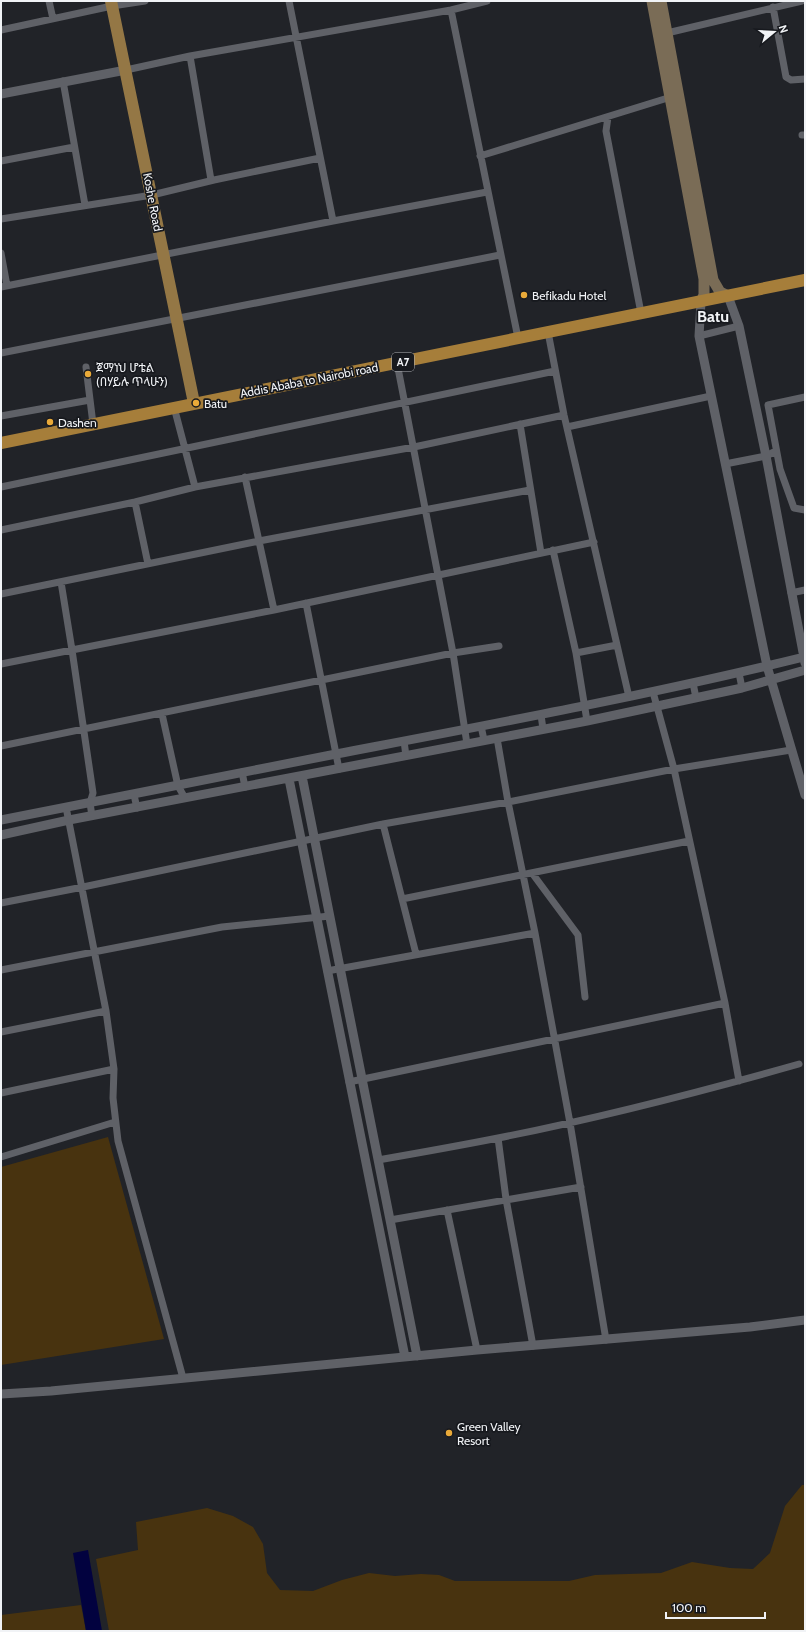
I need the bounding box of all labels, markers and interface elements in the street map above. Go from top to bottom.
north arrow [754,12,794,52]
text: N [776,23,791,35]
street label: Koshe Road [140,171,166,233]
place label: Befikadu Hotel [532,288,607,303]
marker: Befikadu Hotel [519,290,529,300]
district label: Batu [697,307,729,326]
road number: A7 [392,353,414,371]
street label: Addis Ababa to Nairobi road [239,359,379,401]
place label: ጀማነህ ሆቴል (በሃይሉ ጥላሁን) [96,360,168,389]
marker: ጀማነህ ሆቴል (በሃይሉ ጥላሁን) [83,369,93,379]
place label: Batu [204,396,227,411]
marker: Batu [191,398,201,408]
place label: Dashen [58,415,97,430]
marker: Dashen [45,417,55,427]
place label: Green Valley Resort [457,1419,521,1448]
marker: Green Valley Resort [444,1428,454,1438]
scale bar [666,1594,765,1620]
text: 100 m [672,1600,706,1615]

